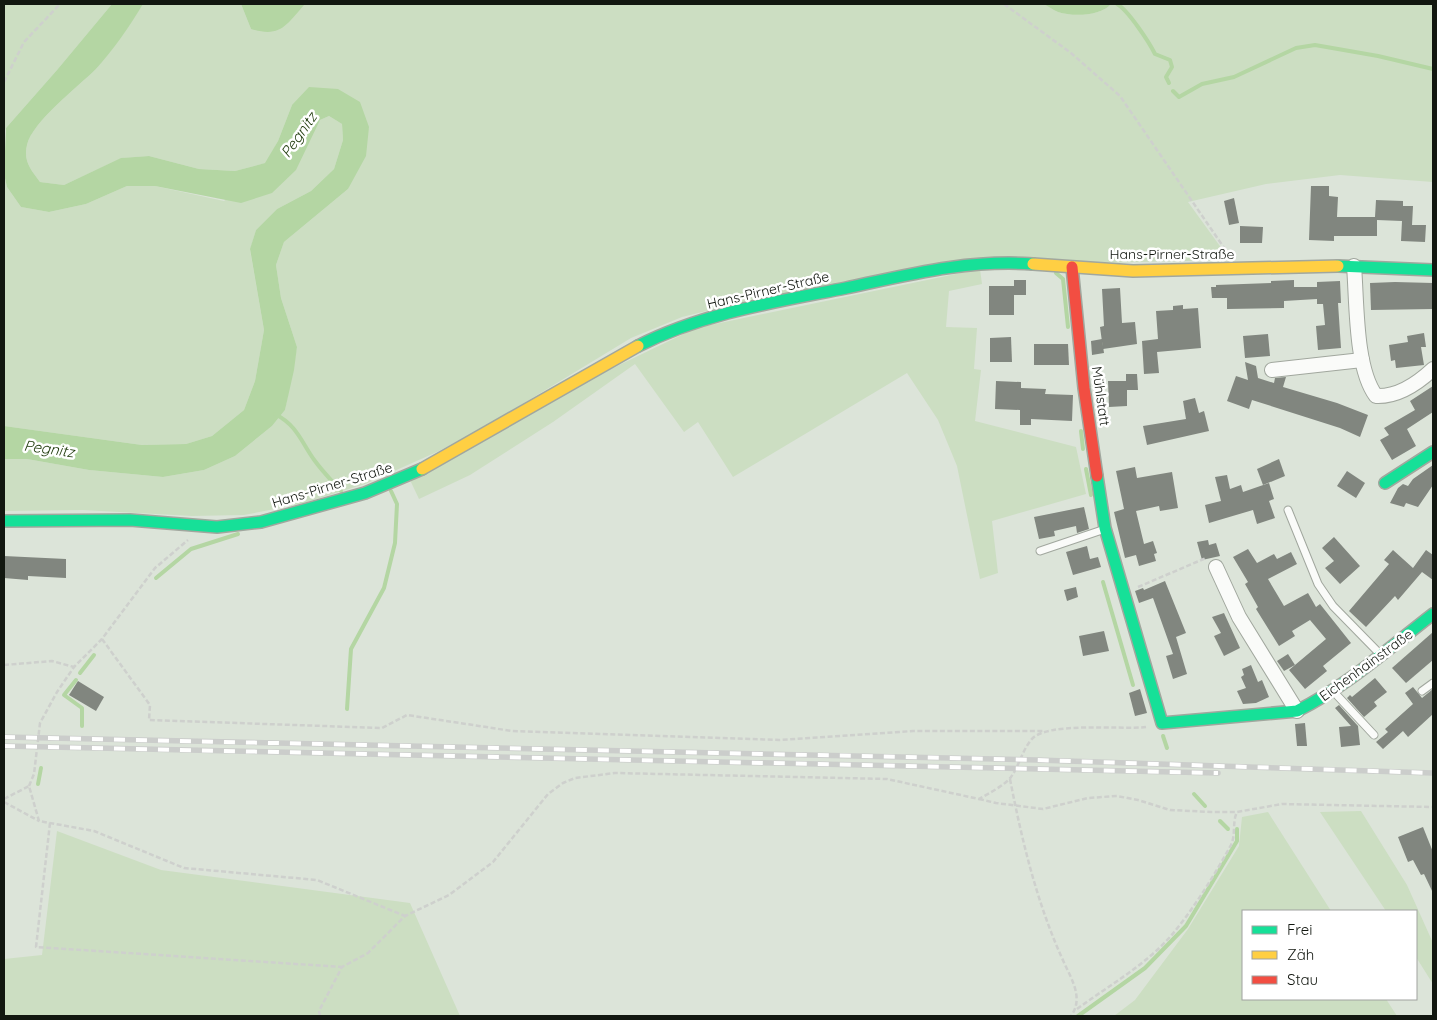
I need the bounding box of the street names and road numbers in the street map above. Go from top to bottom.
street label: Hans-Pirner-Straße [1110,245,1235,263]
street label: Hans-Pirner-Straße [705,267,831,313]
street label: Mühlstatt [1088,365,1114,427]
street label: Hans-Pirner-Straße [270,458,394,512]
street label: Eichenhainstraße [1316,625,1416,705]

